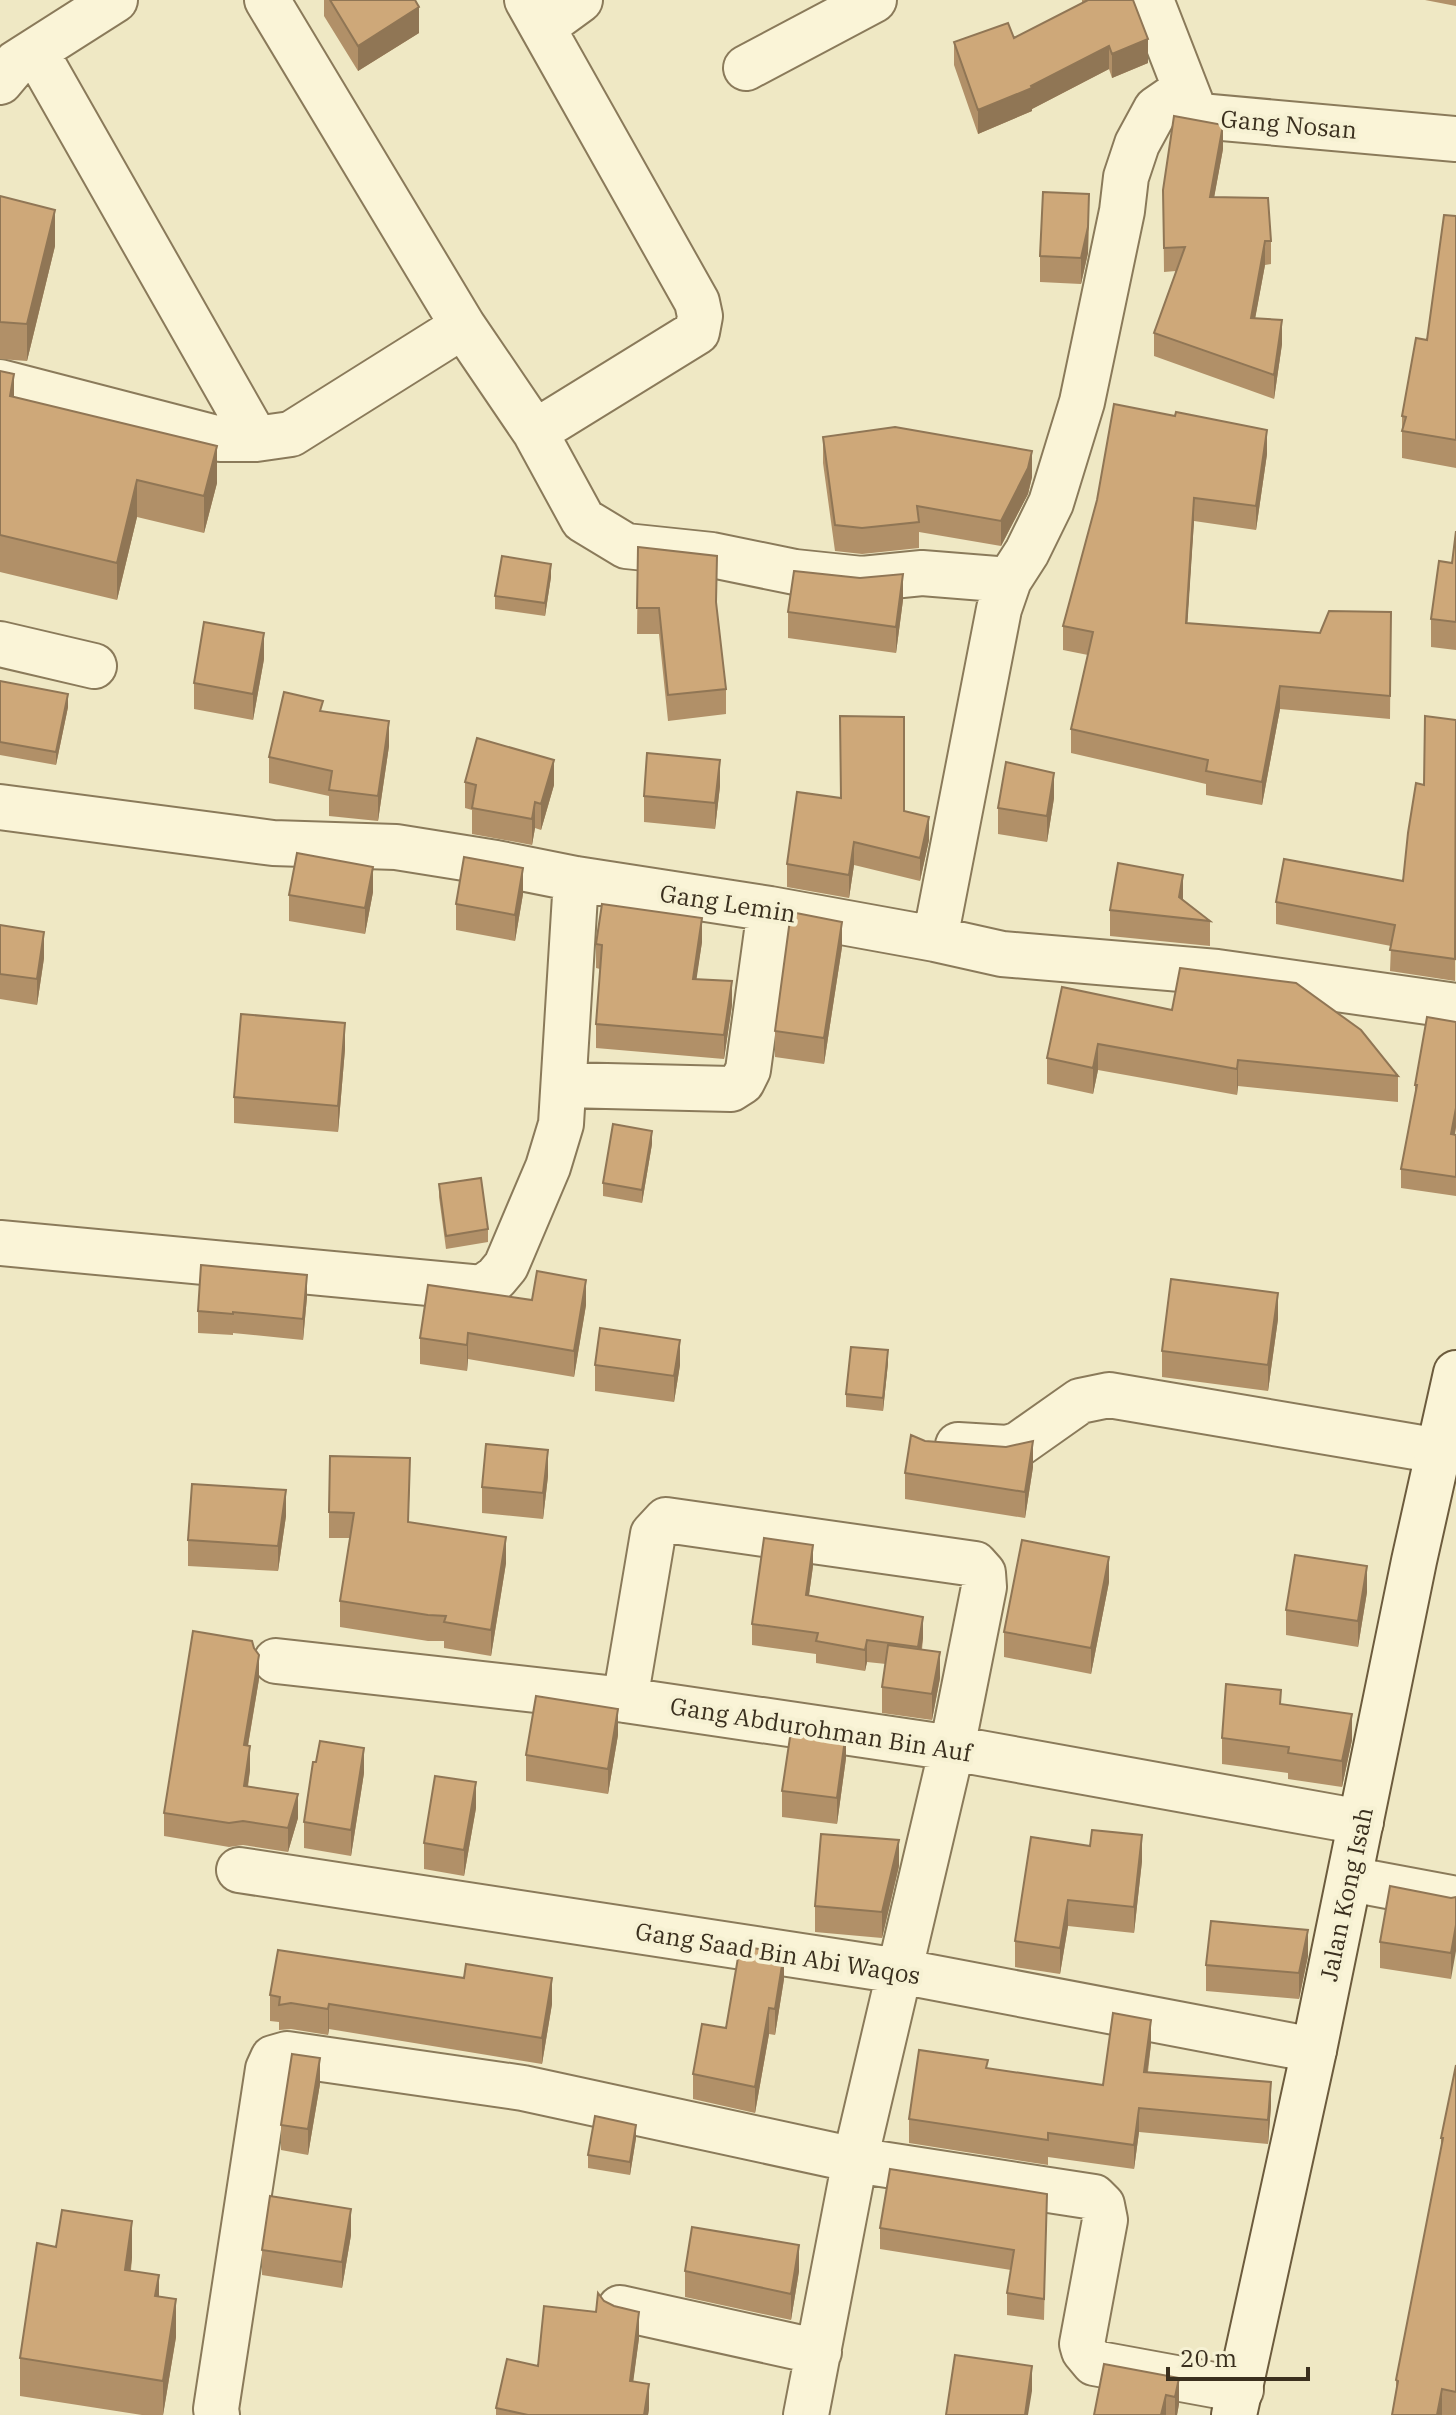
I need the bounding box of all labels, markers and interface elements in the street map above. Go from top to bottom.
street label: Gang Nosan [1219,102,1359,146]
street label: Gang Lemin [658,876,798,930]
street label: Gang Abdurohman Bin Auf [668,1689,976,1769]
street label: Jalan Kong Isah [1312,1804,1380,1984]
street label: Gang Saad Bin Abi Waqos [633,1915,923,1991]
scale bar [1168,2331,1308,2381]
text: 20 m [1180,2342,1237,2374]

